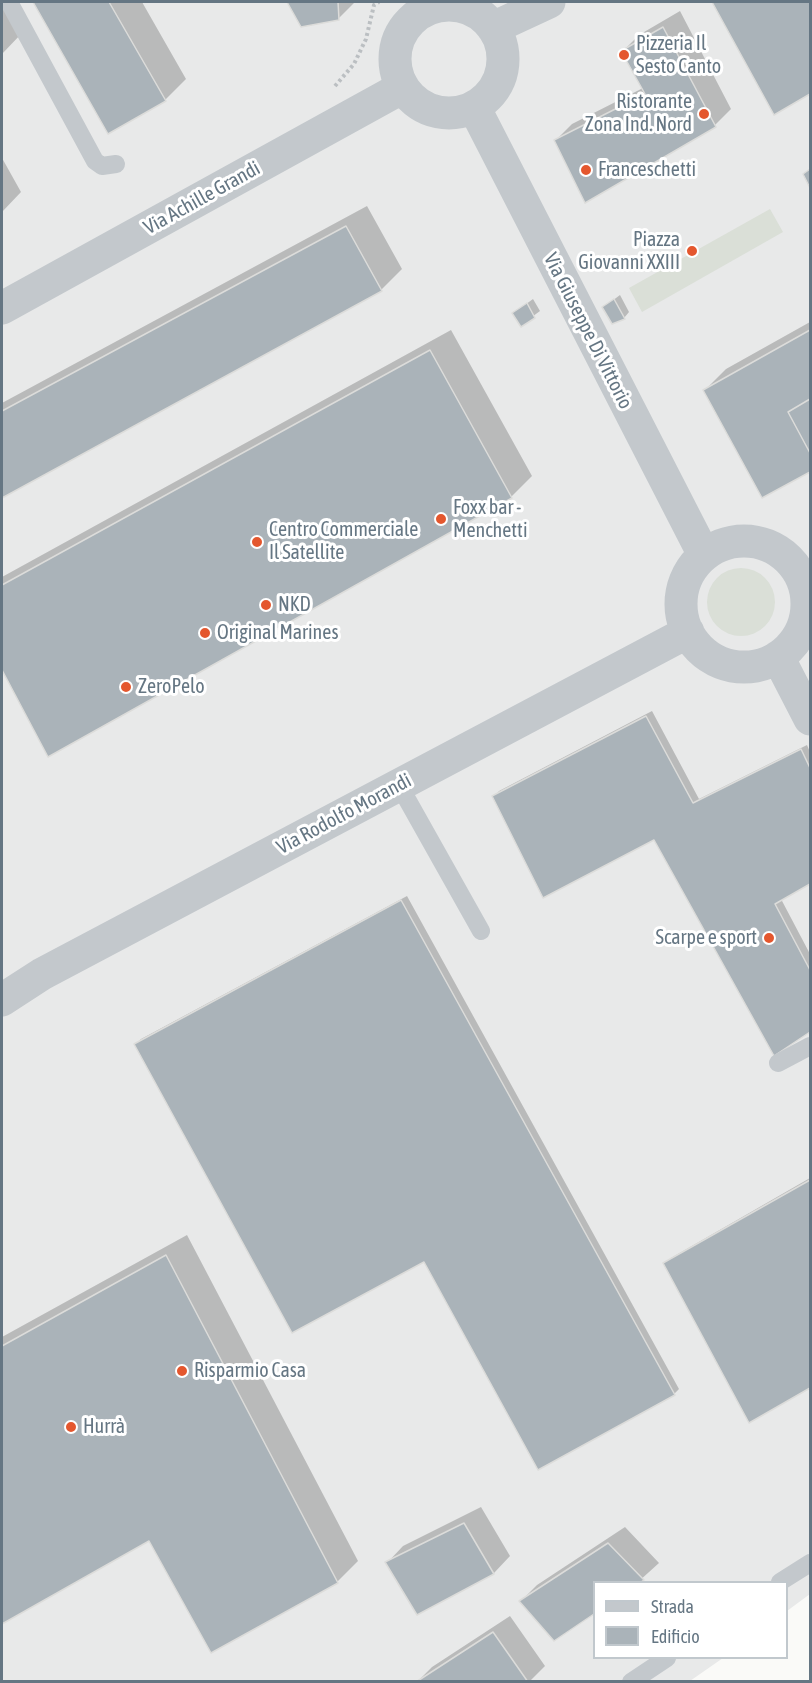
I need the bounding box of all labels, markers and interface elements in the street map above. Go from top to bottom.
place label: Pizzeria Il Sesto Canto [636,32,721,79]
marker: Pizzeria Il Sesto Canto [617,48,631,62]
place label: Ristorante Zona Ind. Nord [585,90,692,137]
marker: Ristorante Zona Ind. Nord [697,107,711,121]
street label: Via Achille Grandi [140,156,264,240]
place label: Franceschetti [598,158,696,182]
marker: Franceschetti [579,163,593,177]
place label: Piazza Giovanni XXIII [578,228,680,275]
marker: Piazza Giovanni XXIII [685,244,699,258]
street label: Via Giuseppe Di Vittorio [538,249,638,413]
place label: Foxx bar - Menchetti [453,496,527,543]
marker: Foxx bar - Menchetti [434,512,448,526]
place label: Centro Commerciale Il Satellite [269,518,418,565]
marker: Centro Commerciale Il Satellite [250,535,264,549]
place label: NKD [278,593,311,617]
marker: NKD [259,598,273,612]
place label: Original Marines [217,621,338,645]
marker: Original Marines [198,626,212,640]
place label: ZeroPelo [138,675,205,699]
marker: ZeroPelo [119,680,133,694]
street label: Via Rodolfo Morandi [273,768,415,860]
place label: Scarpe e sport [655,926,757,950]
marker: Scarpe e sport [762,931,776,945]
place label: Risparmio Casa [194,1359,306,1383]
marker: Risparmio Casa [175,1364,189,1378]
place label: Hurrà [83,1415,125,1439]
marker: Hurrà [64,1420,78,1434]
legend [593,1581,788,1659]
text: Strada [651,1596,694,1617]
text: Edificio [651,1626,700,1647]

